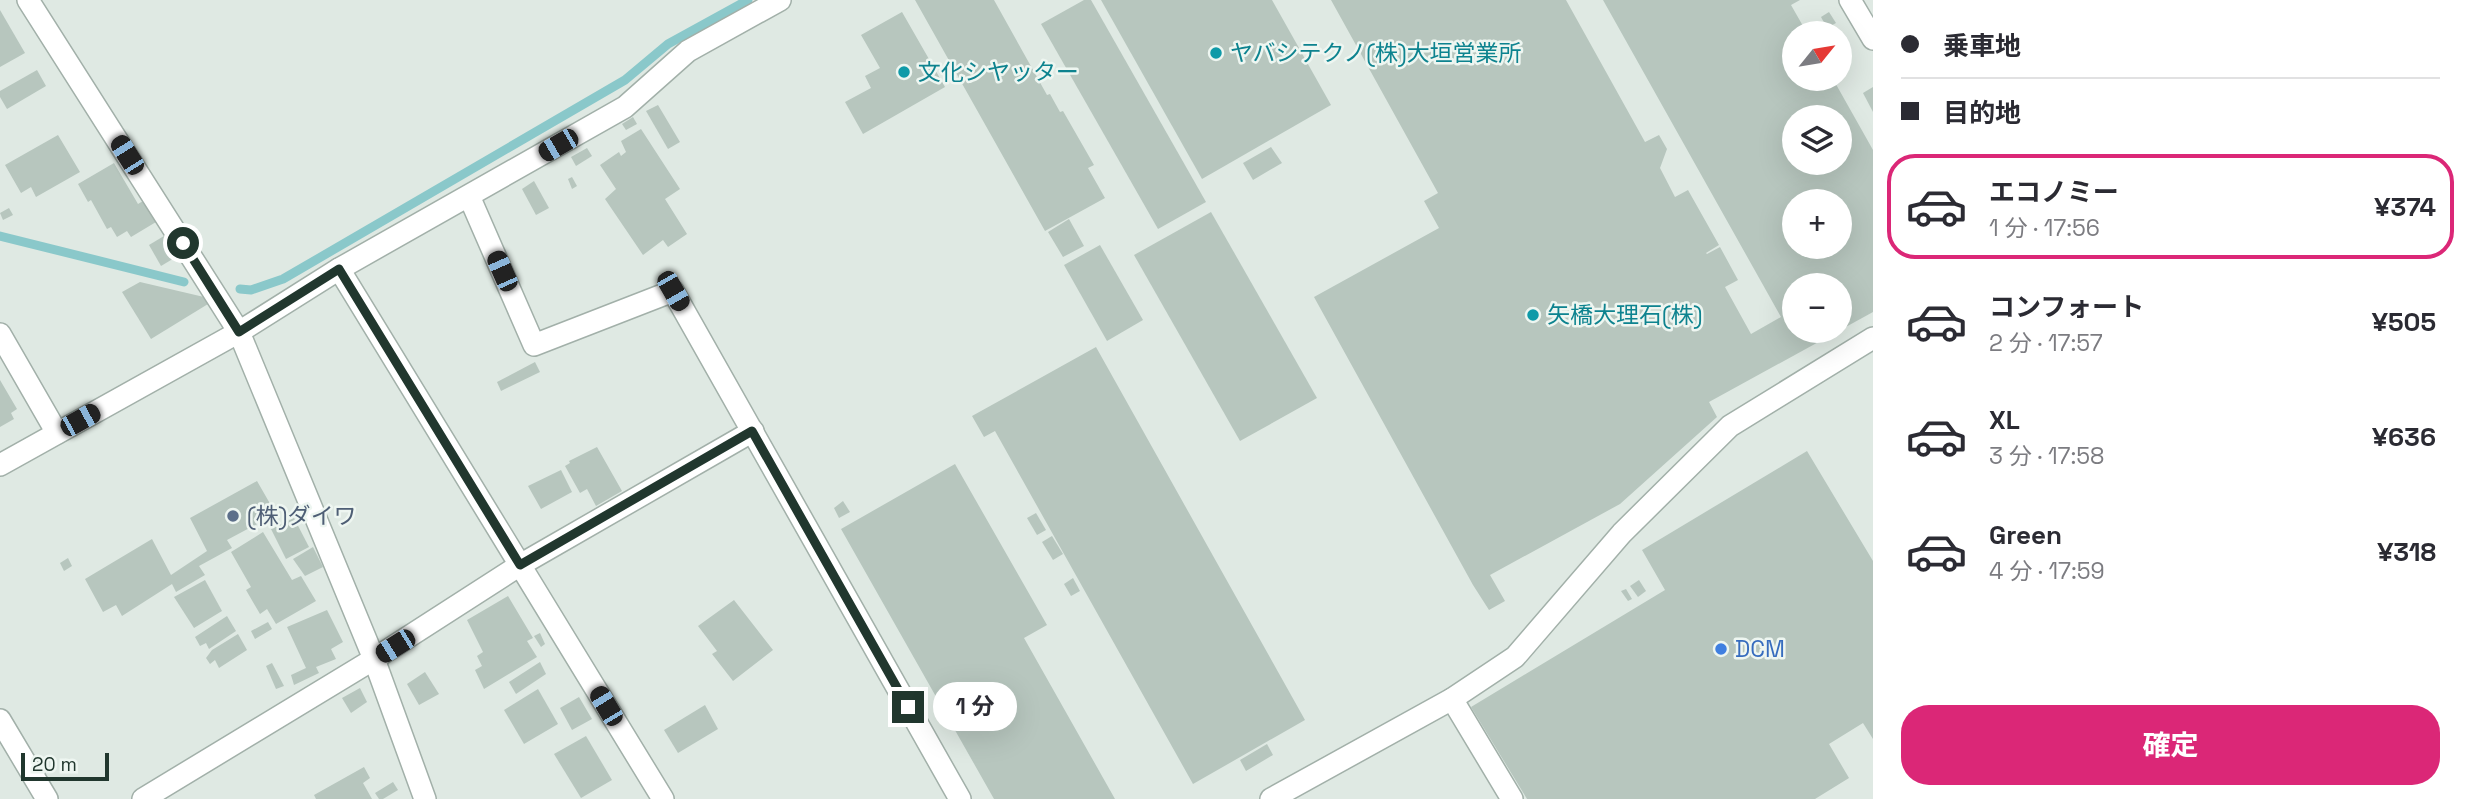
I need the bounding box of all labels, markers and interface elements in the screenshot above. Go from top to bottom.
north arrow [1782,21,1852,91]
map controls [1782,21,1852,343]
text: 乗車地 [1943,29,2021,63]
place label: ヤバシテクノ(株)大垣営業所 [1230,38,1522,68]
marker: ヤバシテクノ(株)大垣営業所 [1208,45,1224,61]
place label: 文化シヤッター [918,57,1079,87]
marker: 文化シヤッター [896,64,912,80]
text: 目的地 [1943,96,2021,130]
button: layers [1782,105,1852,175]
car [535,125,582,165]
car [107,132,148,178]
icon: car [1905,175,1968,238]
text: エコノミー [1989,175,2119,209]
button: + [1782,189,1852,259]
text: ¥374 [2374,190,2436,224]
text: 1 分 · 17:56 [1989,213,2100,243]
route start [167,227,199,259]
car [484,248,521,294]
car [654,268,693,314]
button: − [1782,273,1852,343]
icon: car [1905,290,1968,353]
text: コンフォート [1989,290,2144,324]
place label: 矢橋大理石(株) [1547,300,1702,330]
text: ¥505 [2372,305,2436,339]
marker: 矢橋大理石(株) [1525,307,1541,323]
text: 2 分 · 17:57 [1989,328,2103,358]
car [57,401,104,439]
text: XL [1989,403,2020,437]
icon: car [1905,405,1968,468]
text: ¥636 [2372,420,2436,454]
text: 3 分 · 17:58 [1989,441,2104,471]
place label: (株)ダイワ [247,501,356,531]
marker: (株)ダイワ [225,508,241,524]
text: Green [1989,518,2062,552]
icon: car [1905,520,1968,583]
text: ¥318 [2377,535,2436,569]
text: 4 分 · 17:59 [1989,556,2105,586]
car [372,626,419,666]
place label: DCM [1735,634,1785,664]
marker: DCM [1713,641,1729,657]
callout: 1 分 [932,682,1016,732]
car [587,683,626,729]
route end [892,691,924,723]
text: 1 分 [955,691,995,721]
button: 確定 [1901,705,2440,785]
scale bar [21,750,108,782]
text: 20 m [32,752,77,777]

